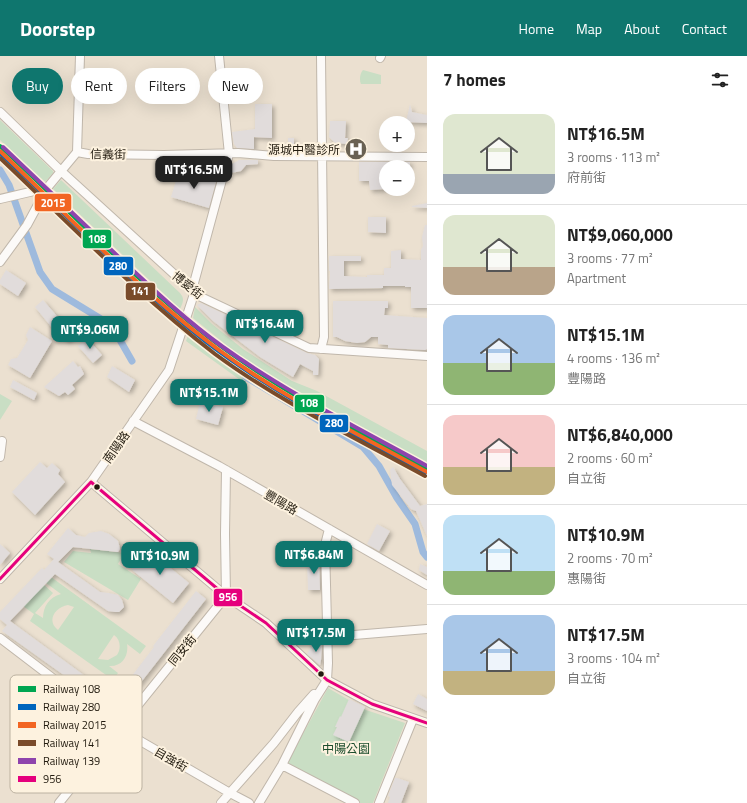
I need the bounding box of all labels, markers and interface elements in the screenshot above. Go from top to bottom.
text: Doorstep [20,14,95,43]
text: Home [519,18,554,39]
text: Map [576,18,602,39]
text: About [624,18,660,39]
text: Contact [682,18,727,39]
text: 7 homes [443,67,506,93]
chip: Buy [12,68,63,104]
chip: Rent [71,68,127,104]
chip: Filters [135,68,200,104]
chip: New [208,68,263,104]
icon: filters [709,69,731,91]
map controls [379,116,415,196]
button: + [379,116,415,152]
text: NT$16.5M [567,121,645,147]
icon: home [475,130,523,178]
hospital icon: 源城中醫診所 [343,136,369,162]
place label: 源城中醫診所 [268,140,340,159]
street label: 信義街 [90,144,126,164]
text: 3 rooms · 113 m² [567,147,660,167]
pin: NT$16.5M [153,156,235,190]
text: NT$16.5M [164,159,224,179]
button: − [379,160,415,196]
text: 府前街 [567,167,606,187]
line badge: 2015 [34,193,72,212]
text: 2015 [41,195,65,211]
text: NT$9,060,000 [567,222,673,248]
line badge: 108 [82,229,112,249]
text: 108 [88,231,106,247]
icon: home [475,231,523,279]
text: 3 rooms · 77 m² [567,248,653,268]
line badge: 280 [103,256,134,276]
text: 280 [109,258,127,274]
street label: 博愛街 [168,266,208,304]
text: Apartment [567,268,626,288]
line badge: 141 [125,282,156,301]
text: 141 [131,283,149,299]
pin: NT$16.4M [224,310,306,344]
text: NT$16.4M [235,313,295,333]
pin: NT$9.06M [49,316,131,350]
text: NT$9.06M [60,319,120,339]
text: NT$15.1M [567,322,645,348]
icon: home [475,331,523,379]
text: 4 rooms · 136 m² [567,348,660,368]
text: 豐陽路 [567,368,606,388]
pin: NT$15.1M [168,379,250,413]
text: NT$15.1M [179,382,239,402]
line badge: 108 [294,394,325,413]
text: 108 [300,395,318,411]
line badge: 280 [319,414,349,433]
text: 280 [325,415,343,431]
text: NT$6,840,000 [567,422,673,448]
street label: 南陽路 [98,427,134,467]
icon: home [475,431,523,479]
text: 2 rooms · 60 m² [567,448,653,468]
text: 自立街 [567,468,606,488]
unlabelled marker [92,482,102,492]
street label: 豐陽路 [261,485,301,519]
text: NT$10.9M [567,522,645,548]
icon: home [475,531,523,579]
pin: NT$6.84M [273,541,355,575]
pin: NT$10.9M [119,542,201,576]
text: NT$6.84M [284,544,344,564]
text: NT$10.9M [130,545,190,565]
text: 2 rooms · 70 m² [567,548,653,568]
text: 惠陽街 [567,568,606,588]
line badge: 956 [213,588,243,607]
text: 956 [219,589,237,605]
pin: NT$17.5M [275,619,357,653]
text: NT$17.5M [286,622,346,642]
text: NT$17.5M [567,622,645,648]
street label: 同安街 [163,630,201,670]
icon: home [475,631,523,679]
text: 3 rooms · 104 m² [567,648,660,668]
text: 自立街 [567,668,606,688]
unlabelled marker [316,669,326,679]
legend [10,675,142,793]
text: Railway 108 [43,681,100,697]
text: Railway 280 [43,699,100,715]
text: Railway 2015 [43,717,106,733]
text: Railway 141 [43,735,100,751]
park label: 中陽公園 [322,739,370,758]
street label: 自強街 [151,742,191,776]
text: Railway 139 [43,753,100,769]
text: 956 [43,771,61,787]

